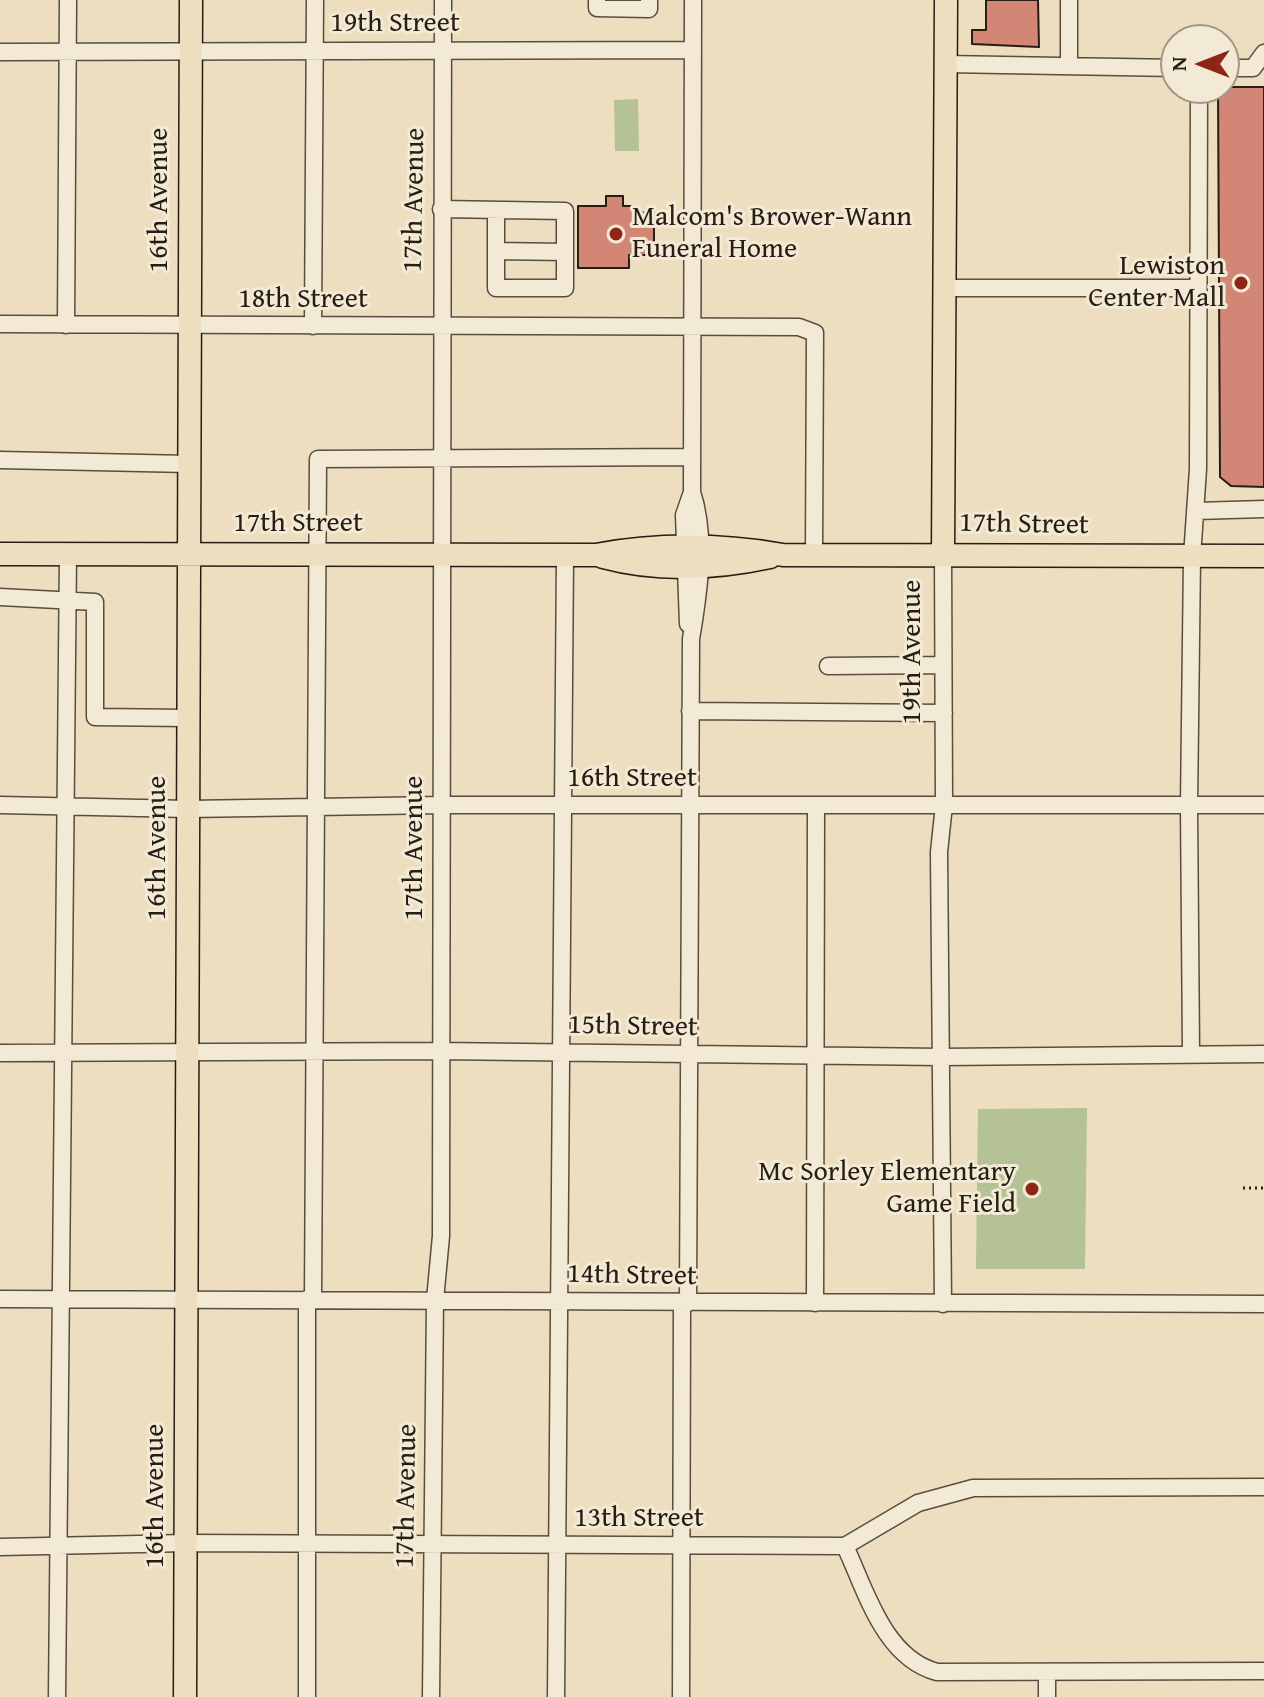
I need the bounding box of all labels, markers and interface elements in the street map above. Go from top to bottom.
street label: 19th Street [330,7,460,41]
north arrow [1160,24,1240,104]
text: N [1162,57,1194,71]
street label: 17th Avenue [397,127,433,273]
street label: 16th Avenue [143,128,177,272]
place label: Malcom's Brower-Wann Funeral Home [632,201,912,267]
marker: Malcom's Brower-Wann Funeral Home [607,225,625,243]
place label: Lewiston Center Mall [1088,250,1225,316]
marker: Lewiston Center Mall [1232,274,1250,292]
street label: 18th Street [238,283,368,317]
street label: 17th Street [233,507,363,541]
street label: 17th Street [959,507,1089,543]
street label: 19th Avenue [896,580,930,724]
street label: 16th Street [567,762,697,796]
street label: 16th Avenue [141,776,175,920]
street label: 17th Avenue [398,776,432,920]
street label: 15th Street [568,1009,698,1045]
place label: Mc Sorley Elementary Game Field [758,1156,1016,1222]
marker: Mc Sorley Elementary Game Field [1023,1180,1041,1198]
street label: 14th Street [567,1258,697,1294]
street label: 17th Avenue [389,1423,425,1569]
street label: 16th Avenue [139,1424,173,1568]
street label: 13th Street [574,1502,704,1536]

